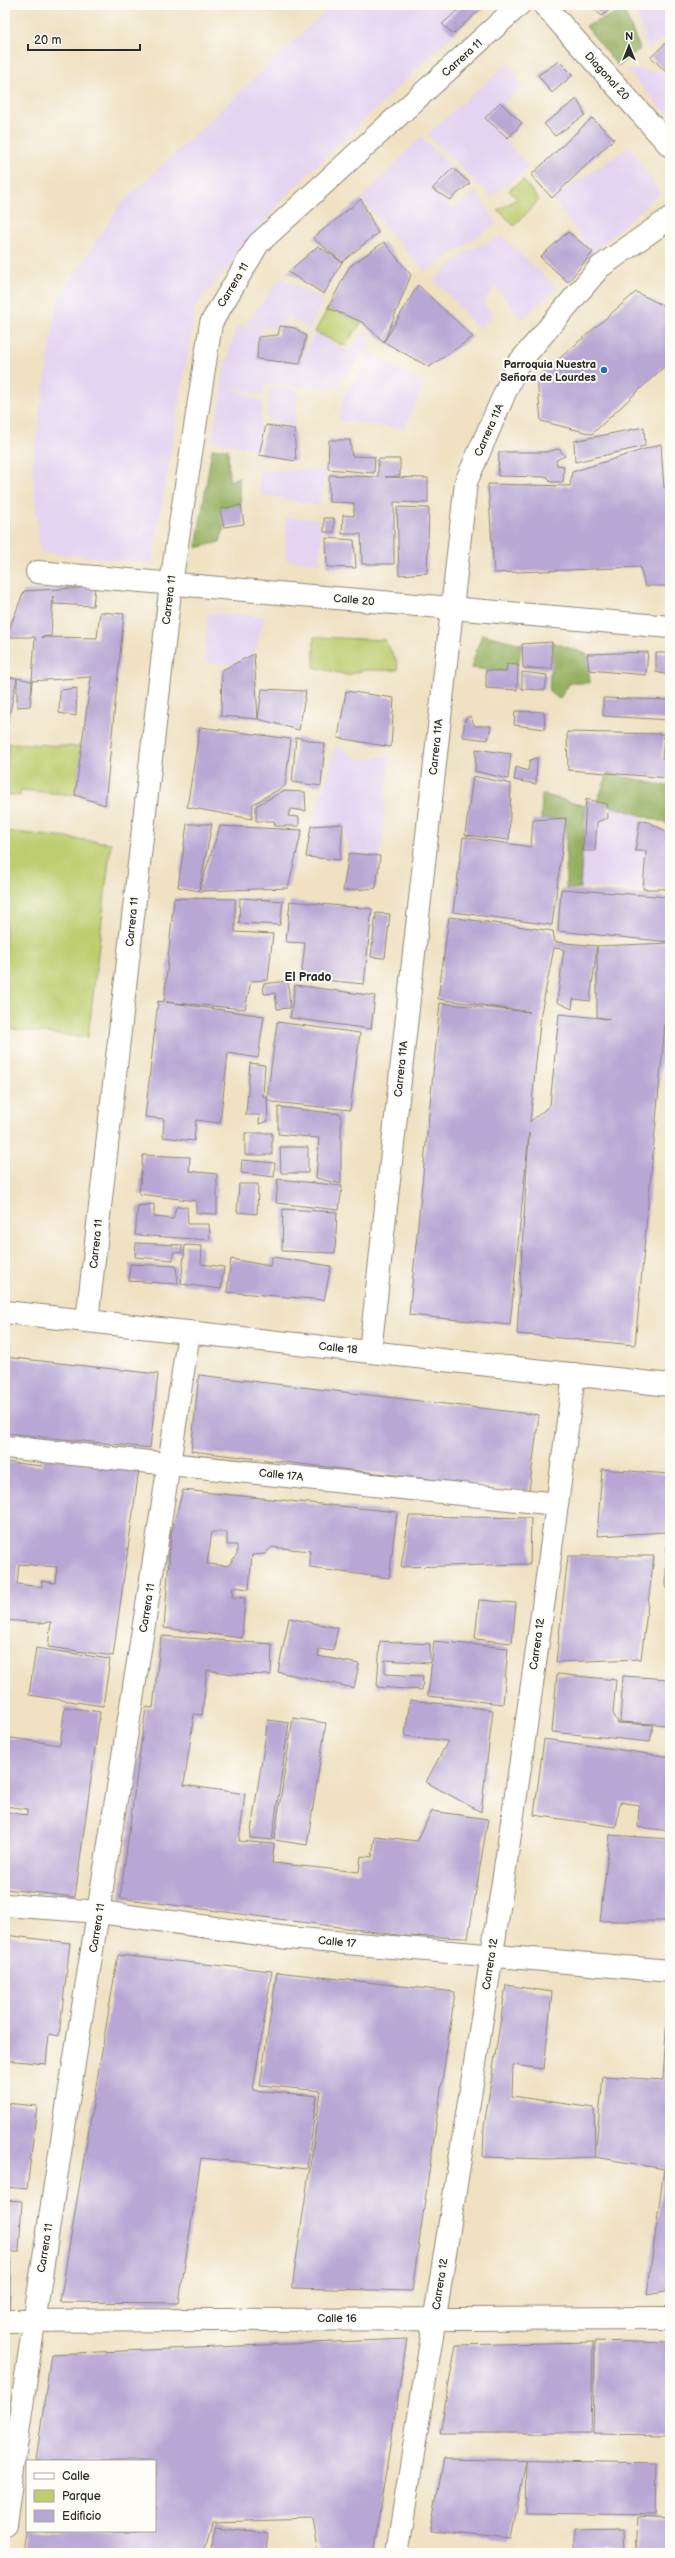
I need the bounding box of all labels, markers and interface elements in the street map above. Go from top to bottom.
scale bar [28,26,140,52]
north arrow [609,26,649,66]
text: N [625,30,633,43]
text: 20 m [34,33,61,48]
street label: Carrera 11 [439,37,485,79]
street label: Diagonal 20 [582,49,632,103]
street label: Carrera 11 [215,260,251,310]
place label: Parroquia Nuestra Señora de Lourdes [501,358,597,384]
marker: Parroquia Nuestra Señora de Lourdes [599,365,609,375]
street label: Carrera 11A [472,401,507,458]
street label: Carrera 11 [160,575,178,625]
street label: Calle 20 [333,592,376,608]
street label: Carrera 11A [427,718,445,776]
street label: Carrera 11 [123,897,141,947]
district label: El Prado [285,970,332,985]
street label: Carrera 11A [392,1040,410,1098]
street label: Carrera 11 [87,1219,105,1269]
street label: Calle 18 [318,1339,358,1357]
street label: Calle 17A [258,1466,304,1484]
street label: Carrera 11 [137,1582,157,1634]
street label: Carrera 12 [527,1617,547,1671]
street label: Carrera 11 [87,1902,107,1954]
street label: Calle 17 [317,1934,357,1950]
street label: Carrera 12 [480,1937,501,1991]
street label: Carrera 11 [35,2222,55,2274]
street label: Carrera 12 [430,2257,451,2311]
street label: Calle 16 [317,2312,357,2325]
legend [26,2460,156,2532]
text: Calle [62,2469,90,2484]
text: Parque [62,2489,101,2504]
text: Edificio [62,2509,102,2524]

